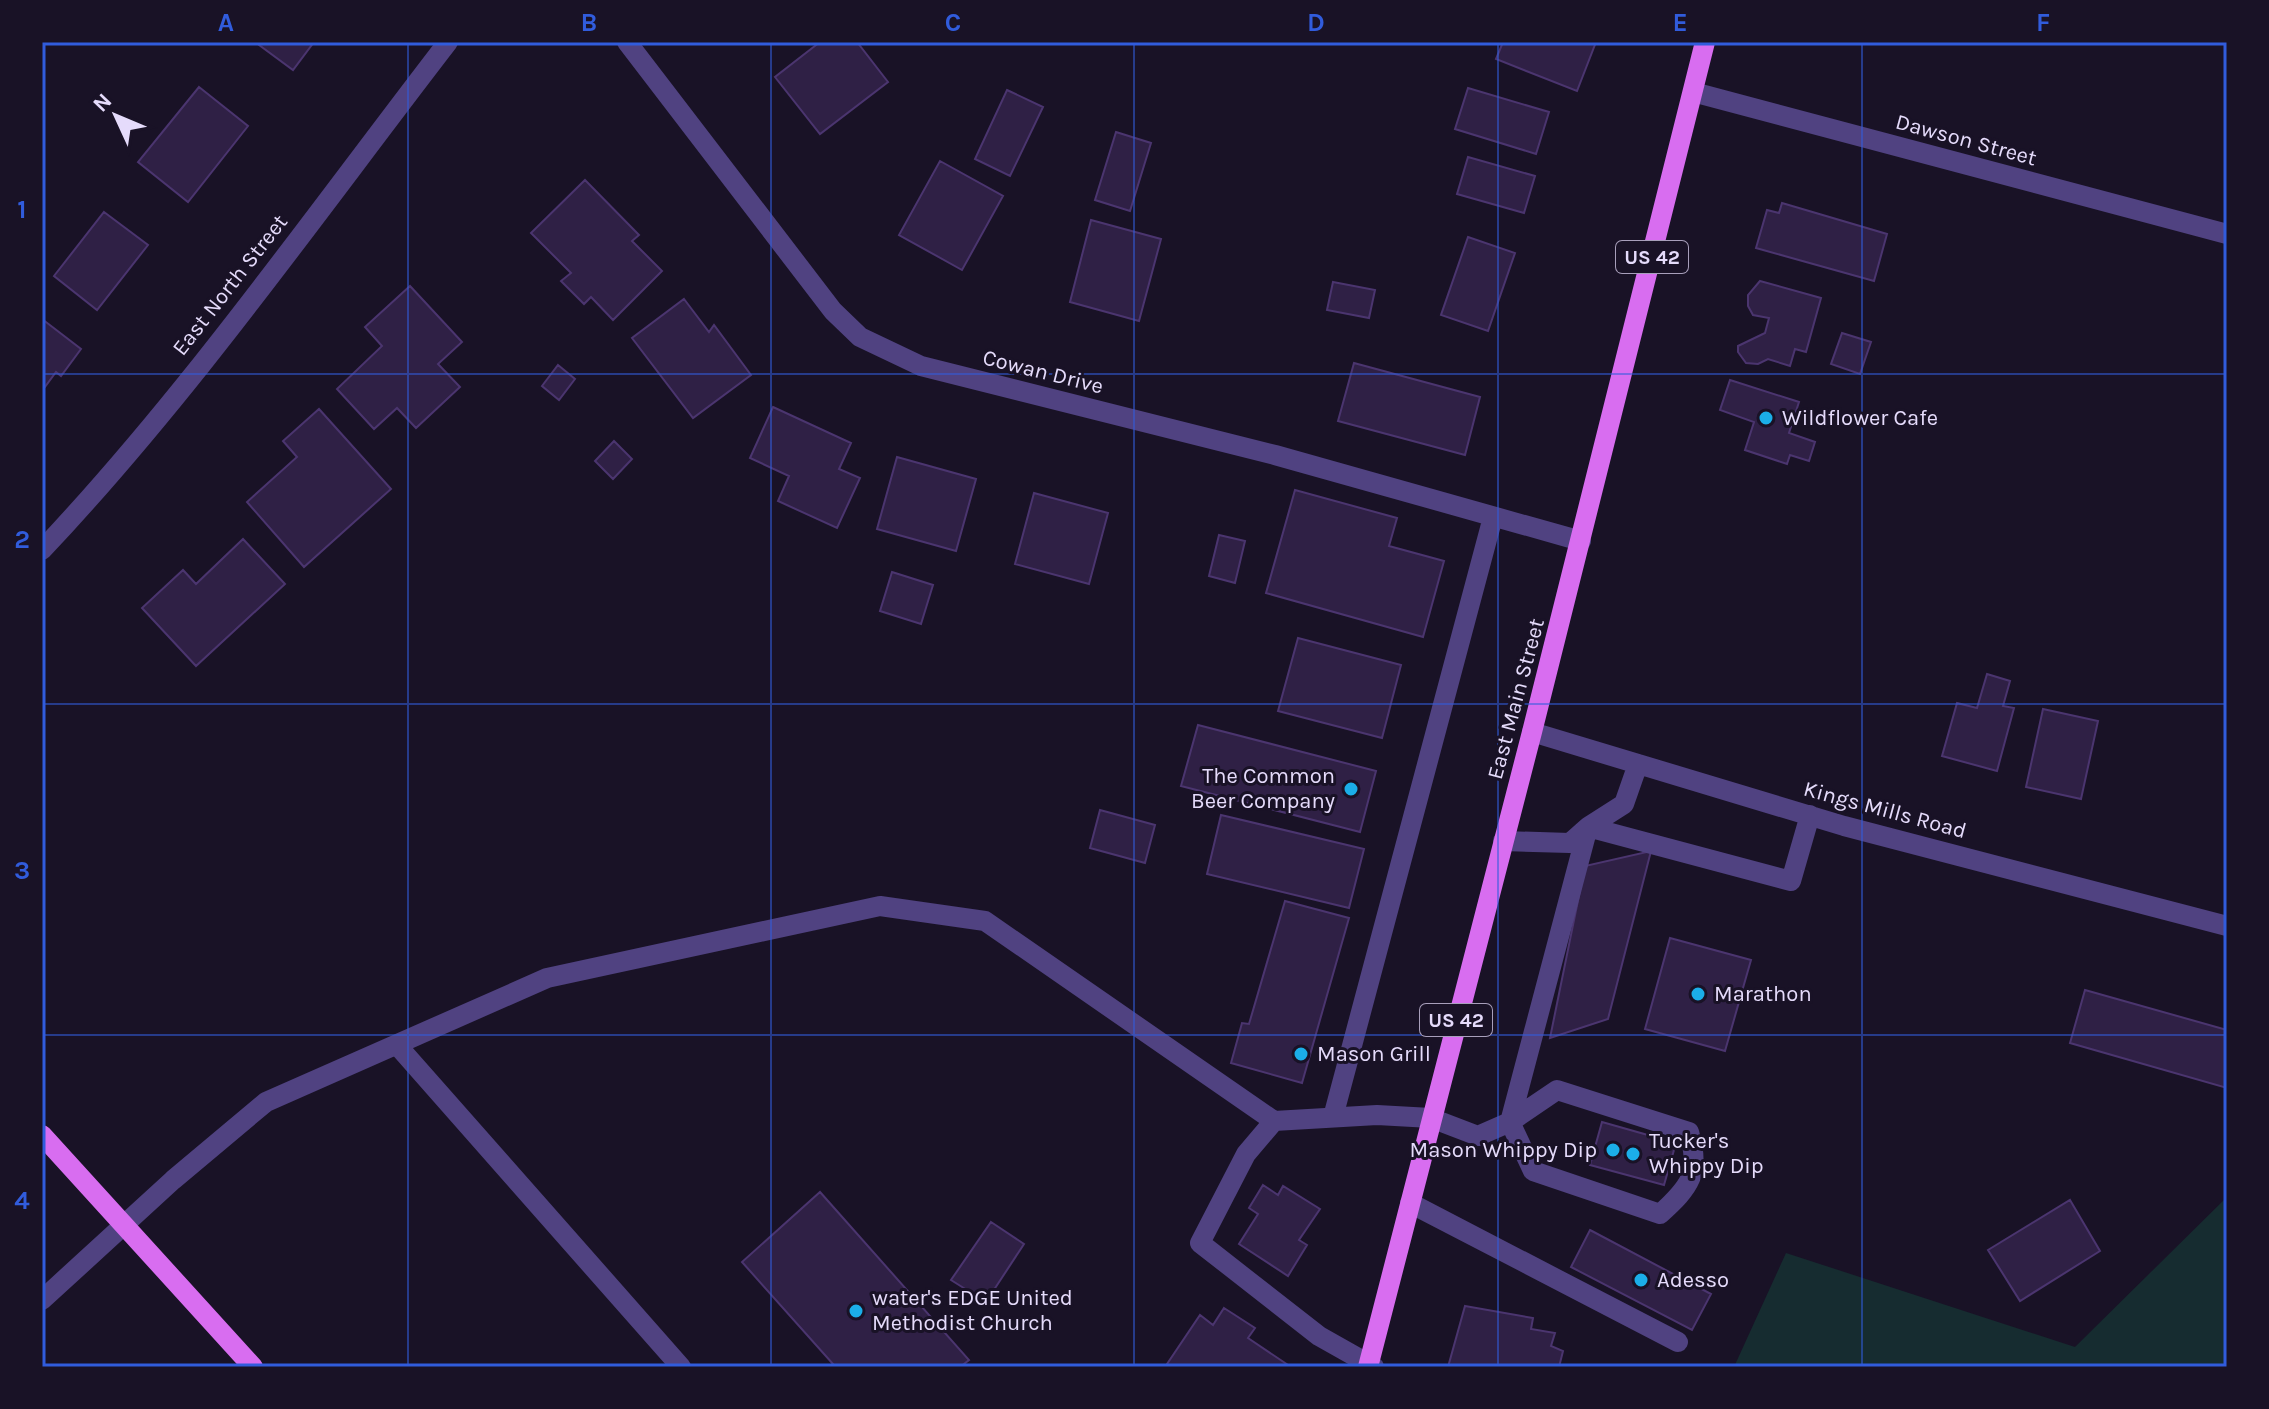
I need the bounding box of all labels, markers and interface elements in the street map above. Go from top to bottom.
text: A [218,7,234,38]
text: B [581,7,597,38]
text: C [945,7,961,38]
text: D [1307,7,1325,38]
text: E [1672,7,1688,38]
text: F [2036,7,2050,38]
north arrow [76,76,156,156]
text: N [87,88,117,118]
street label: Dawson Street [1893,109,2039,171]
text: 1 [17,194,27,225]
street label: East North Street [167,209,293,361]
road number: US 42 [1616,241,1688,273]
street label: Cowan Drive [980,344,1106,400]
place label: Wildflower Cafe [1782,405,1938,431]
marker: Wildflower Cafe [1757,409,1775,427]
text: 2 [14,524,30,555]
street label: East Main Street [1482,616,1550,782]
place label: The Common Beer Company [1191,763,1335,814]
street label: Kings Mills Road [1801,776,1969,844]
marker: The Common Beer Company [1342,780,1360,798]
text: 3 [14,855,30,886]
place label: Marathon [1714,981,1812,1007]
marker: Marathon [1689,985,1707,1003]
road number: US 42 [1420,1004,1492,1036]
place label: Mason Grill [1317,1041,1431,1067]
marker: Mason Grill [1292,1045,1310,1063]
place label: Tucker's Whippy Dip [1649,1128,1764,1179]
place label: Mason Whippy Dip [1410,1137,1597,1163]
marker: Mason Whippy Dip [1604,1141,1622,1159]
marker: Tucker's Whippy Dip [1624,1145,1642,1163]
text: 4 [14,1185,30,1216]
place label: Adesso [1657,1267,1729,1293]
marker: Adesso [1632,1271,1650,1289]
place label: water's EDGE United Methodist Church [872,1285,1073,1336]
marker: water's EDGE United Methodist Church [847,1302,865,1320]

